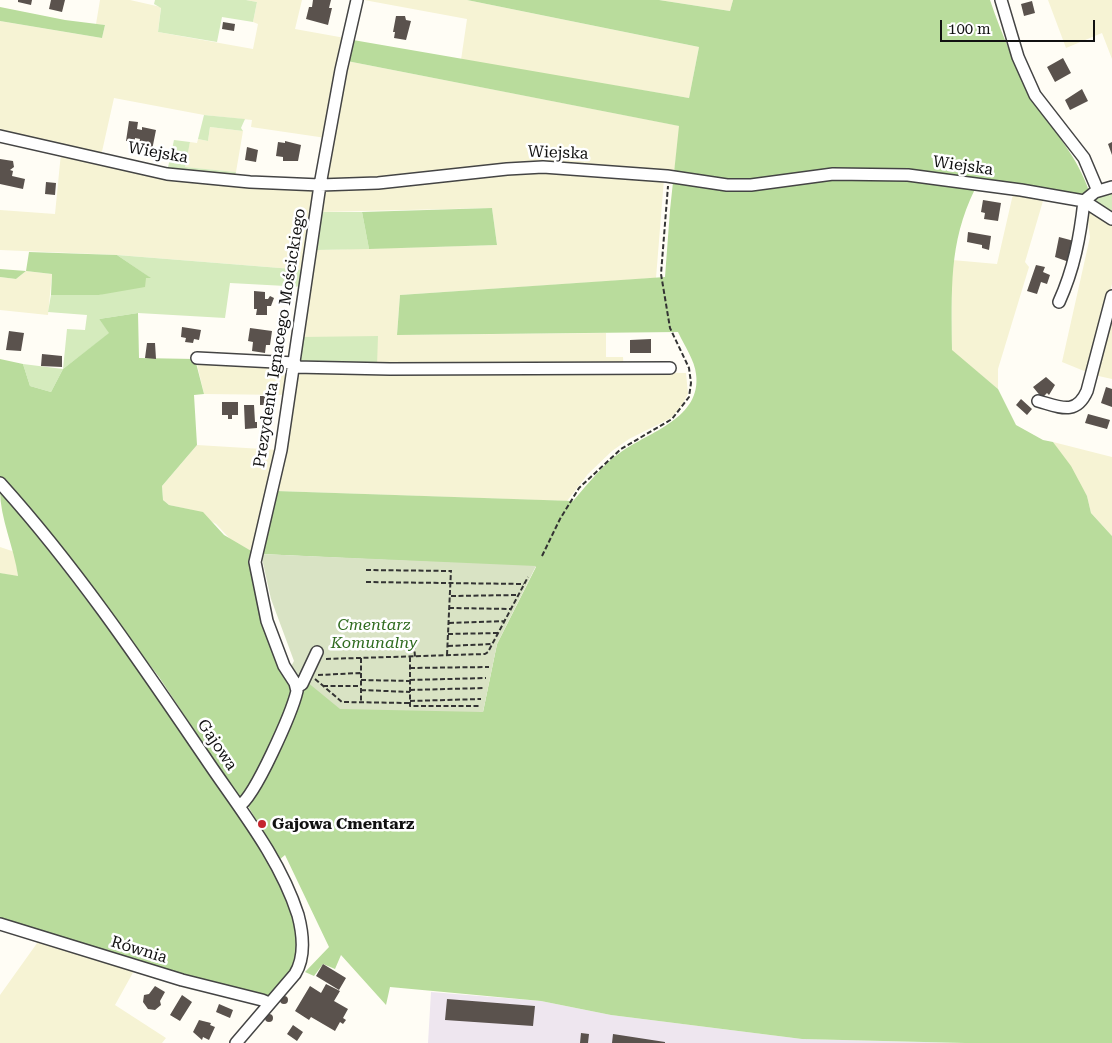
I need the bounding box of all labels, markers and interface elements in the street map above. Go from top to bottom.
scale bar [942,10,1097,42]
text: 100 m [948,20,991,38]
street label: Wiejska [126,138,190,168]
street label: Wiejska [527,142,589,164]
street label: Wiejska [932,152,994,180]
street label: Prezydenta Ignacego Mościckiego [250,207,310,469]
park label: Cmentarz Komunalny [331,615,417,653]
street label: Gajowa [193,716,241,774]
place label: Gajowa Cmentarz [272,814,414,834]
marker: Gajowa Cmentarz [256,818,268,830]
street label: Równia [109,932,169,968]

